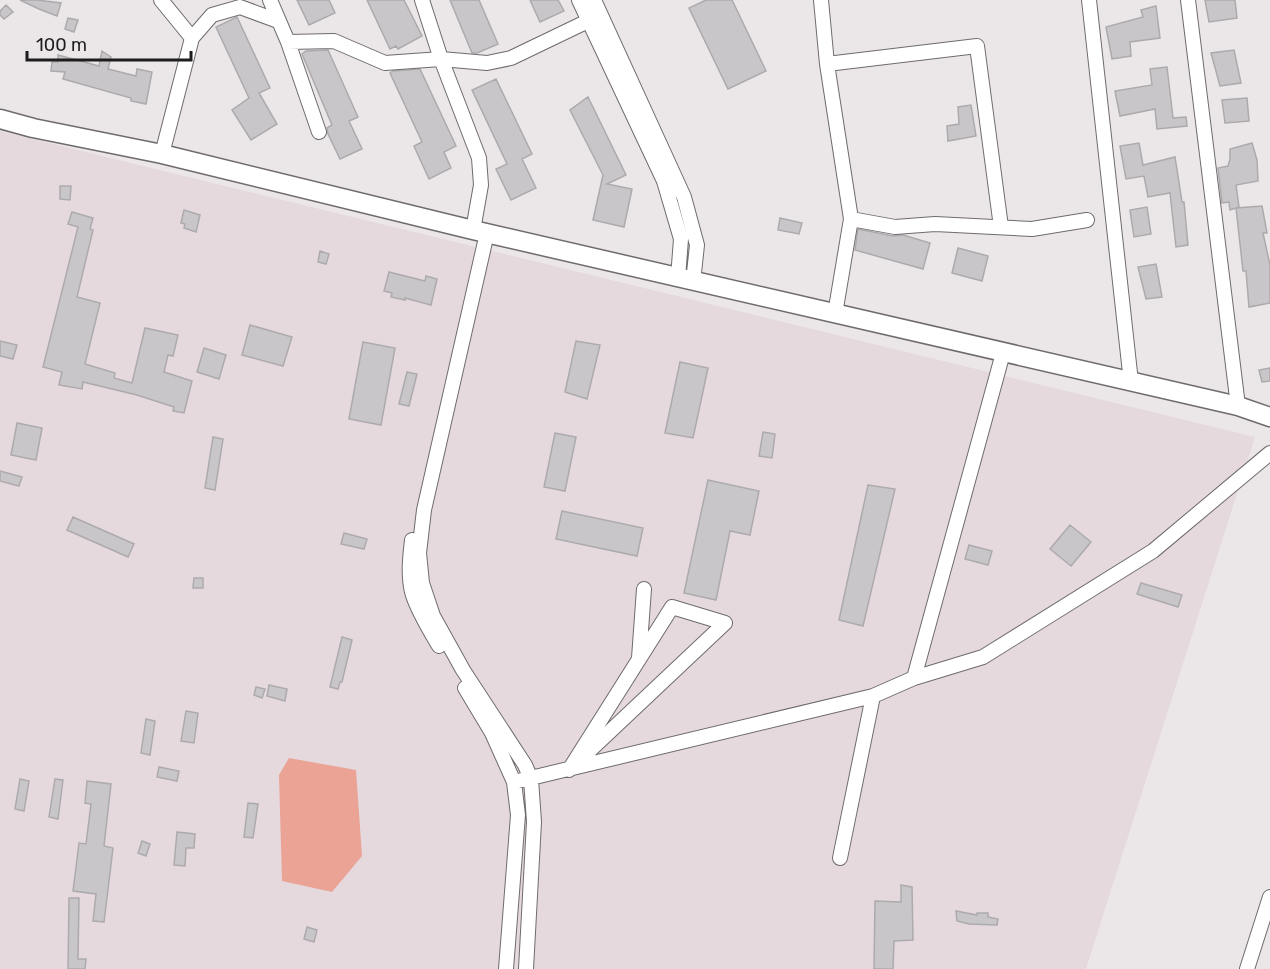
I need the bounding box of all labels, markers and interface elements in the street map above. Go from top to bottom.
scale bar [27,24,190,62]
text: 100 m [36,34,87,56]

